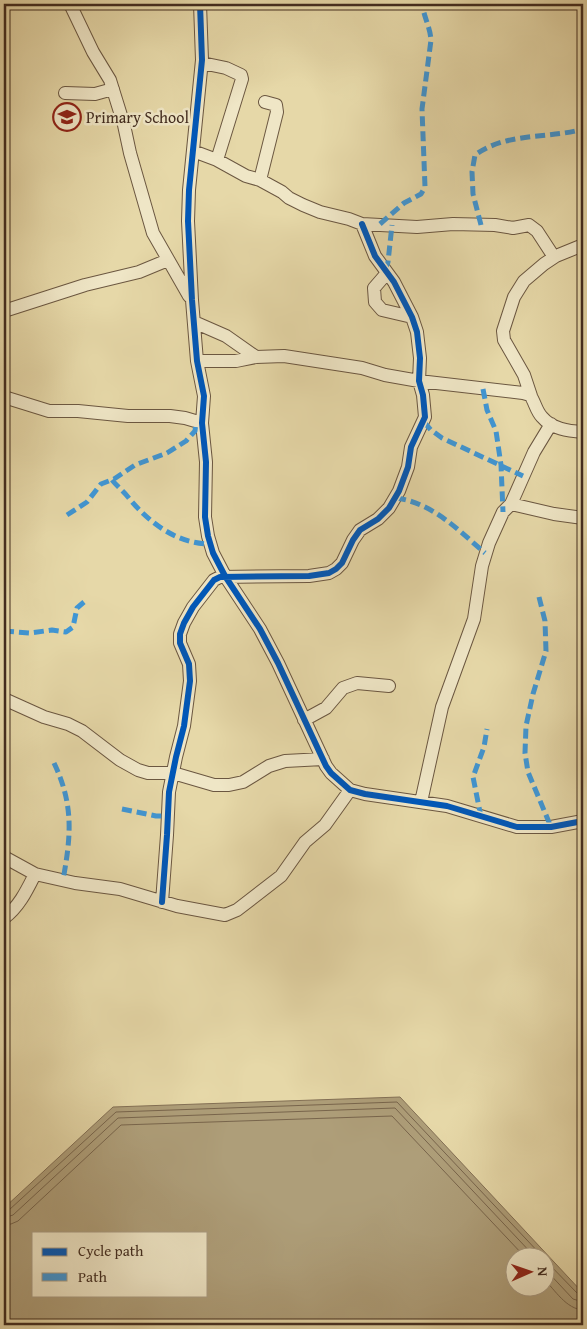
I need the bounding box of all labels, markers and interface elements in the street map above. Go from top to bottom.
school or university icon: Primary School [52,102,82,132]
place label: Primary School [86,105,189,129]
legend [32,1232,208,1296]
text: Cycle path [78,1240,144,1261]
north arrow [504,1246,554,1296]
text: Path [78,1266,107,1287]
text: N [533,1267,553,1277]

